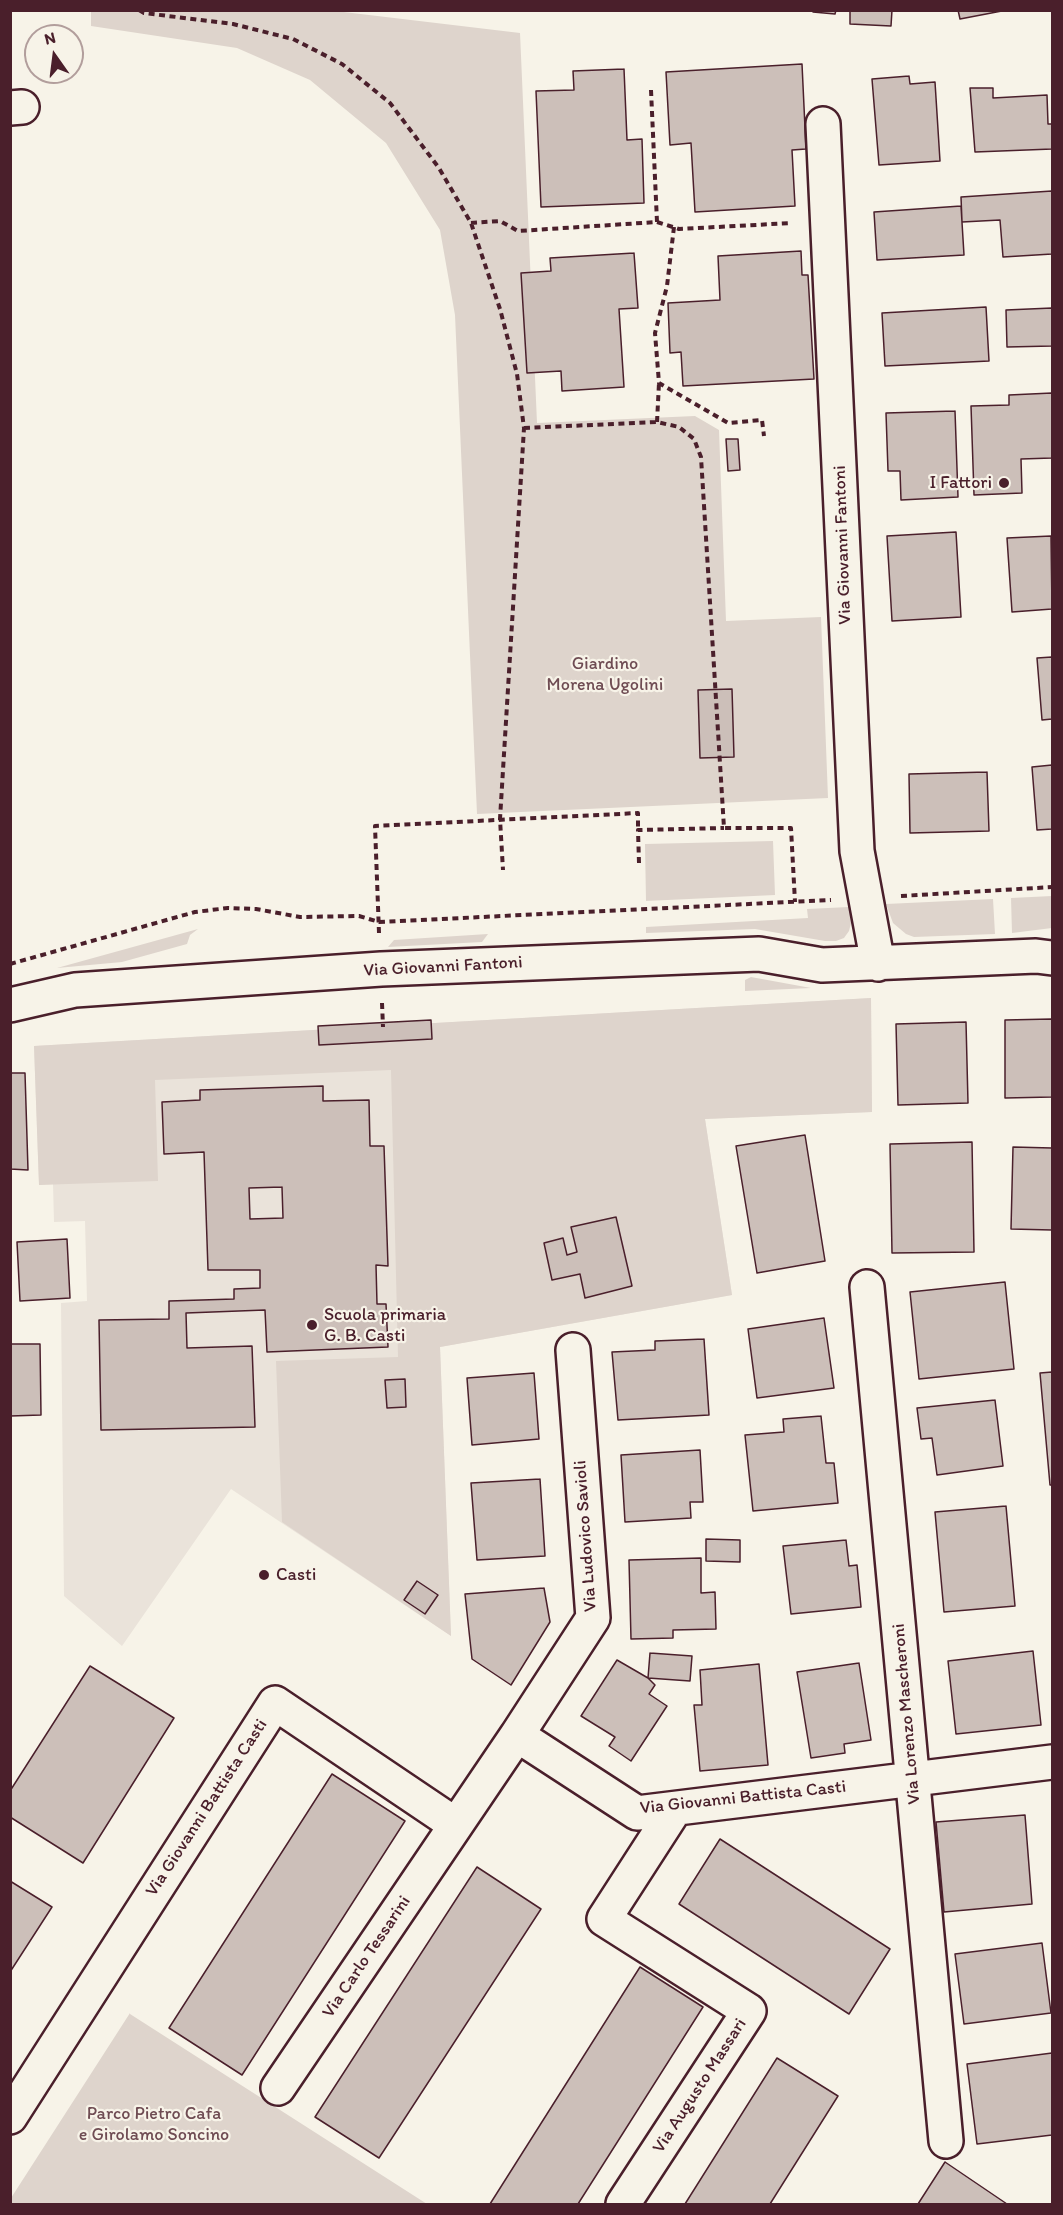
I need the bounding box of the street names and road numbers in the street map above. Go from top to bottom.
street label: Via Giovanni Fantoni [829,465,857,625]
street label: Via Giovanni Fantoni [363,952,523,982]
street label: Via Ludovico Savioli [570,1459,602,1613]
street label: Via Lorenzo Mascheroni [888,1623,926,1805]
street label: Via Giovanni Battista Casti [141,1715,273,1901]
street label: Via Giovanni Battista Casti [639,1776,847,1820]
street label: Via Carlo Tessarini [318,1892,416,2022]
street label: Via Augusto Massari [648,2014,752,2158]

